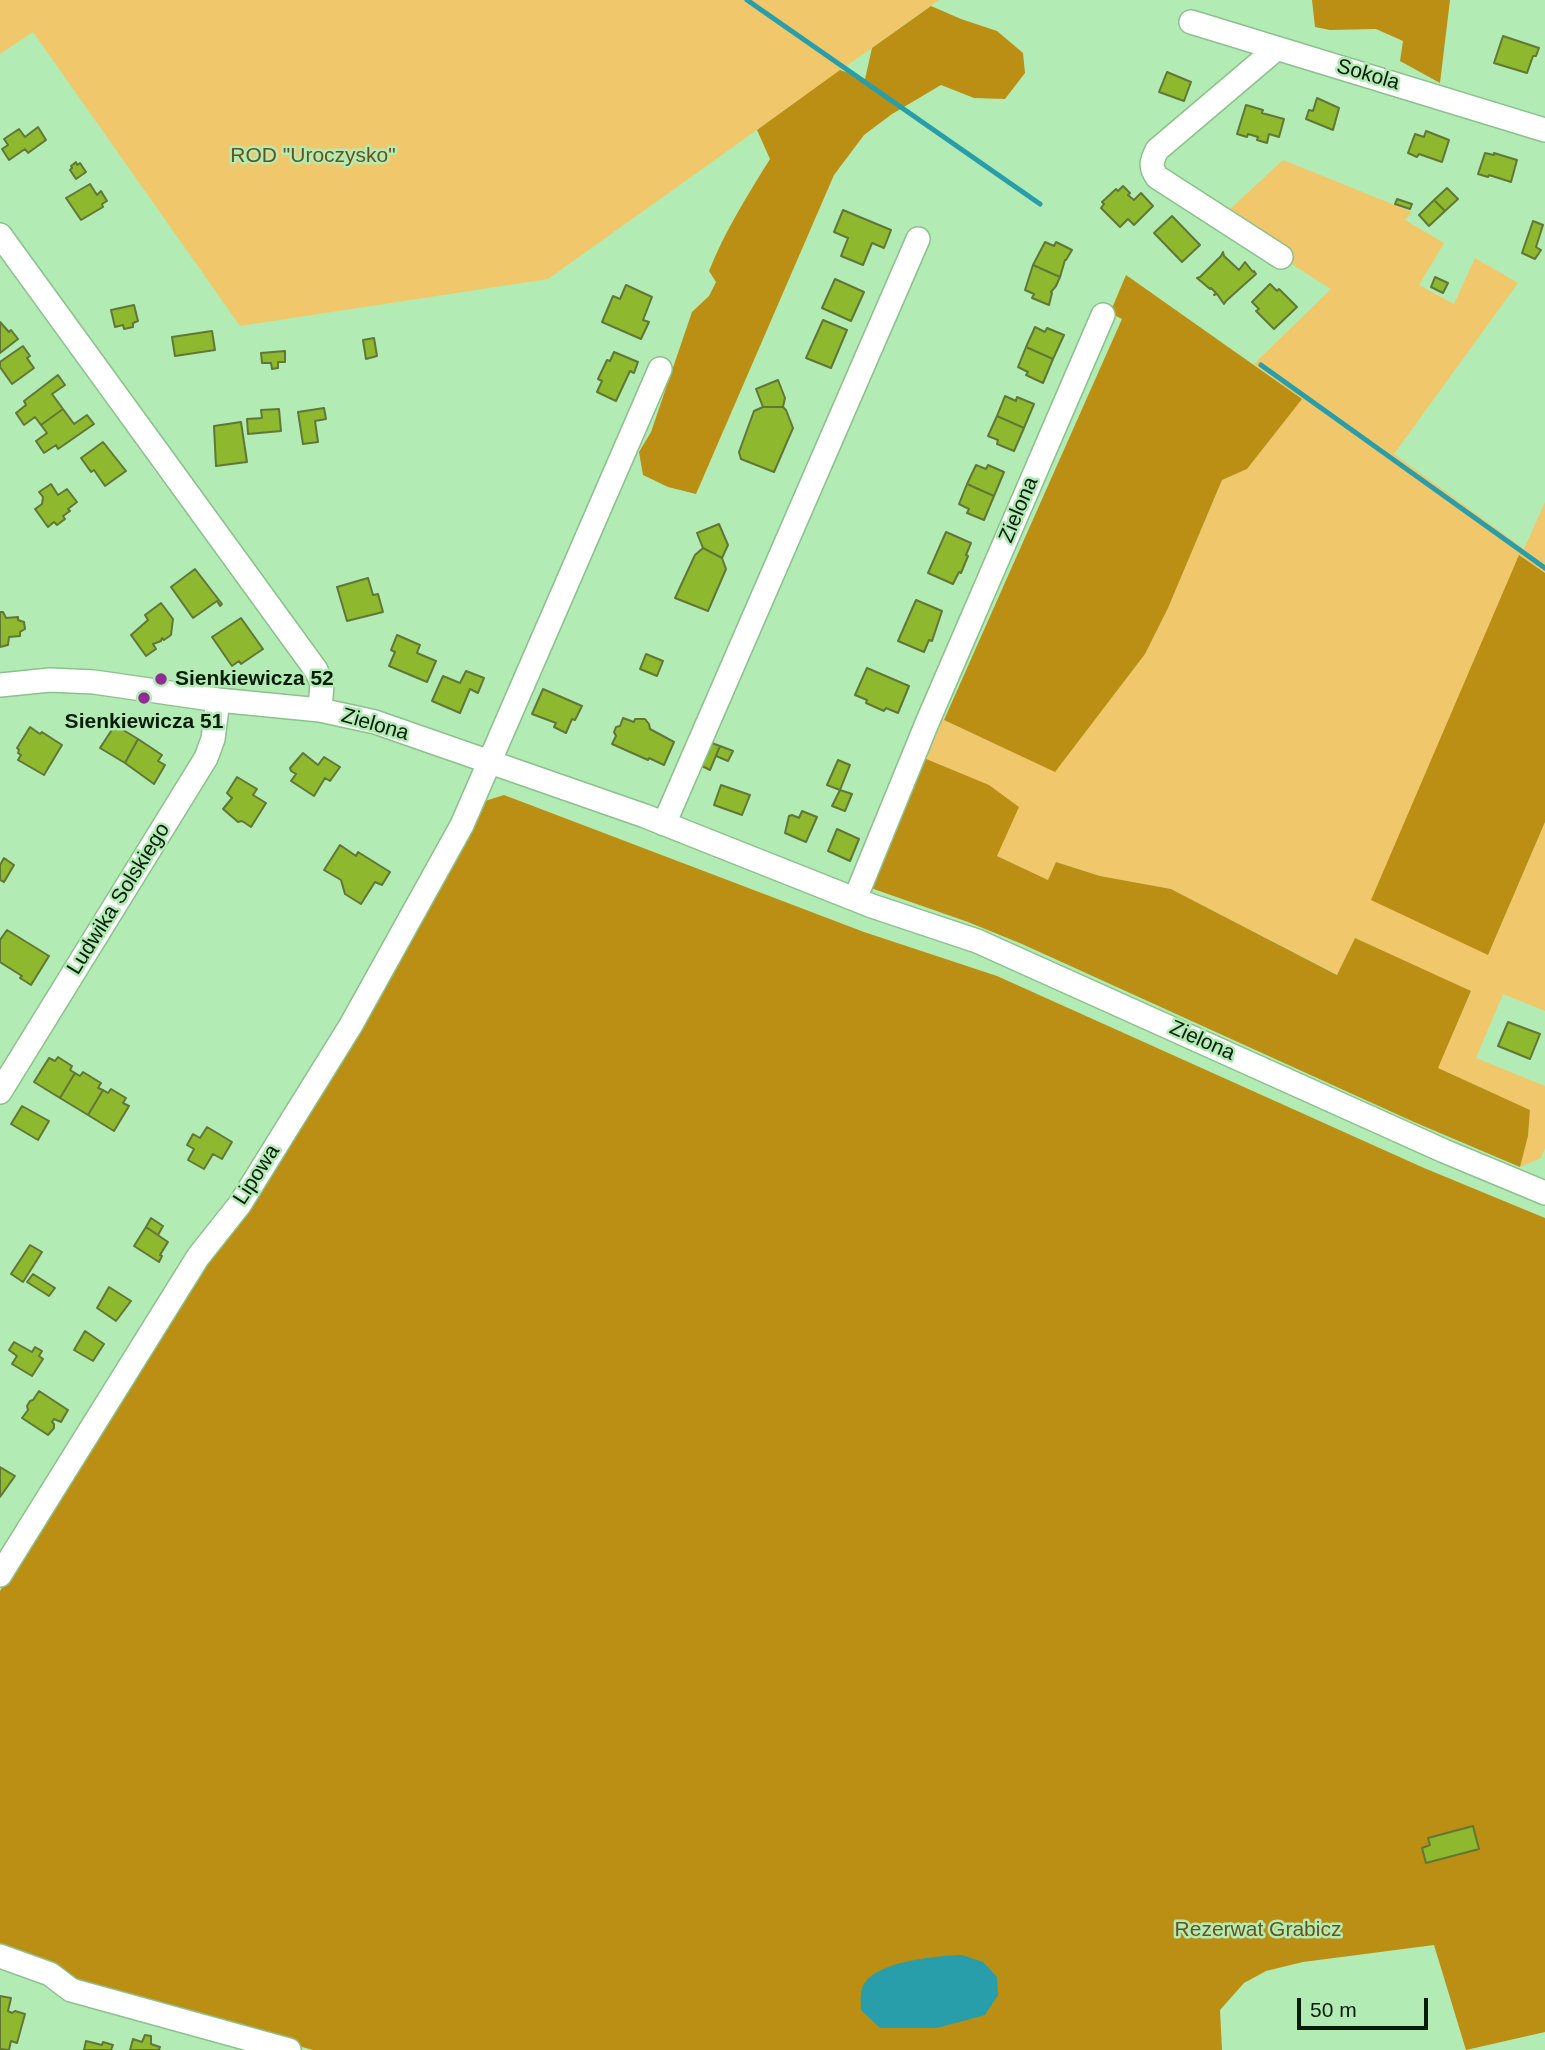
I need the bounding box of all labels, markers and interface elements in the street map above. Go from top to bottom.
street label: Sokola [1334,54,1402,96]
park label: ROD "Uroczysko" [230,143,396,169]
street label: Zielona [994,473,1044,547]
place label: Sienkiewicza 52 [175,666,334,692]
marker: Sienkiewicza 52 [153,671,169,687]
marker: Sienkiewicza 51 [136,690,152,706]
street label: Zielona [338,703,412,747]
place label: Sienkiewicza 51 [65,709,223,735]
street label: Ludwika Solskiego [62,819,176,979]
street label: Zielona [1165,1015,1239,1067]
street label: Lipowa [228,1140,286,1210]
park label: Rezerwat Grabicz [1175,1917,1341,1943]
scale bar [1300,1983,1431,2027]
text: 50 m [1310,1998,1357,2021]

